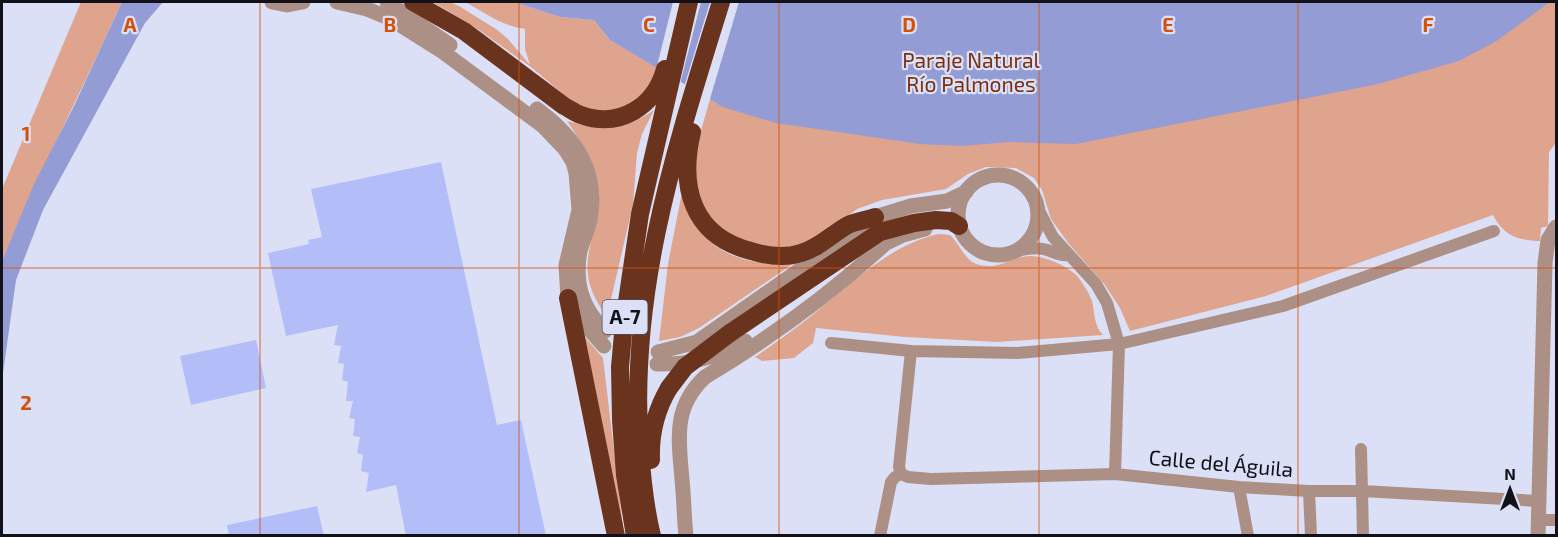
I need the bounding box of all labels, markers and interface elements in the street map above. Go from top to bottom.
text: A [123,12,137,36]
text: B [384,12,396,36]
text: C [643,12,655,36]
text: D [902,12,916,36]
text: E [1162,12,1174,36]
text: F [1422,12,1434,36]
park label: Paraje Natural Río Palmones [902,47,1040,96]
text: 1 [22,121,30,145]
road number: A-7 [602,300,648,334]
text: 2 [20,390,32,414]
street label: Calle del Águila [1148,444,1294,481]
north arrow [1480,459,1540,519]
text: N [1504,464,1516,483]

